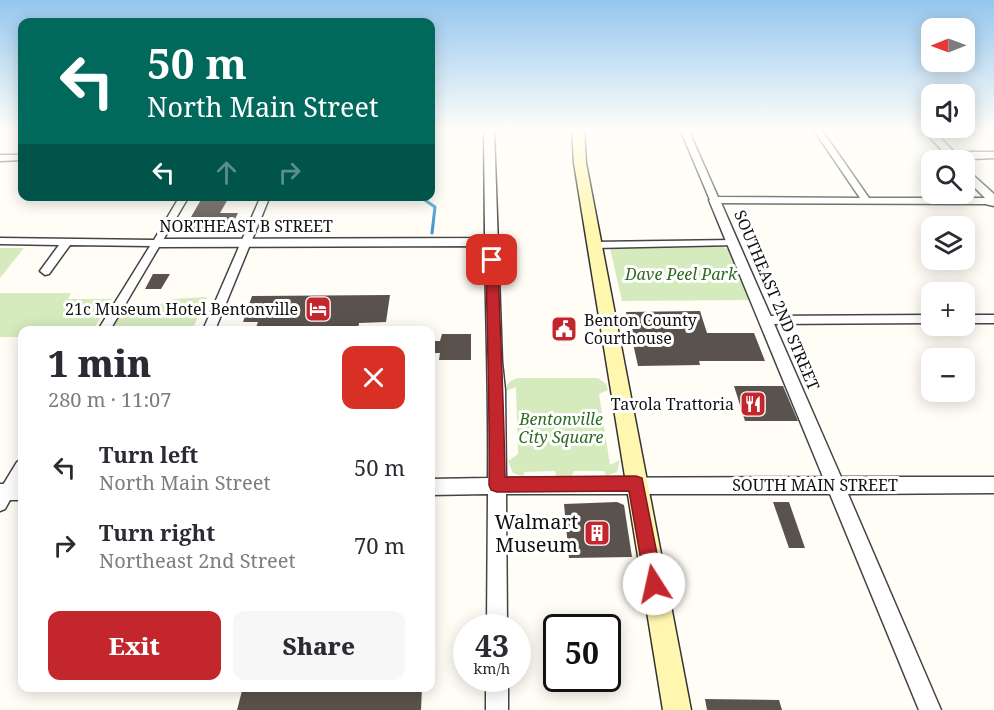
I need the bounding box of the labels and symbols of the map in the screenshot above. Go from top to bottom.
north arrow [921,18,975,72]
street label: SOUTHEAST 2ND STREET [729,207,825,394]
street label: NORTHEAST B STREET [159,215,333,237]
pin [466,234,517,285]
park label: Dave Peel Park [624,263,738,285]
hotel icon: 21c Museum Hotel Bentonville [303,294,333,324]
place label: 21c Museum Hotel Bentonville [65,298,298,320]
place label: Benton County Courthouse [584,309,698,349]
public building icon: Benton County Courthouse [549,314,579,344]
restaurant icon: Tavola Trattoria [738,389,768,419]
place label: Tavola Trattoria [611,393,734,415]
park label: Bentonville City Square [518,408,604,448]
street label: SOUTH MAIN STREET [732,474,898,496]
place label: Walmart Museum [494,508,578,558]
building icon: Walmart Museum [582,518,612,548]
position arrow [622,552,686,616]
speed limit sign: 50 [543,614,621,692]

